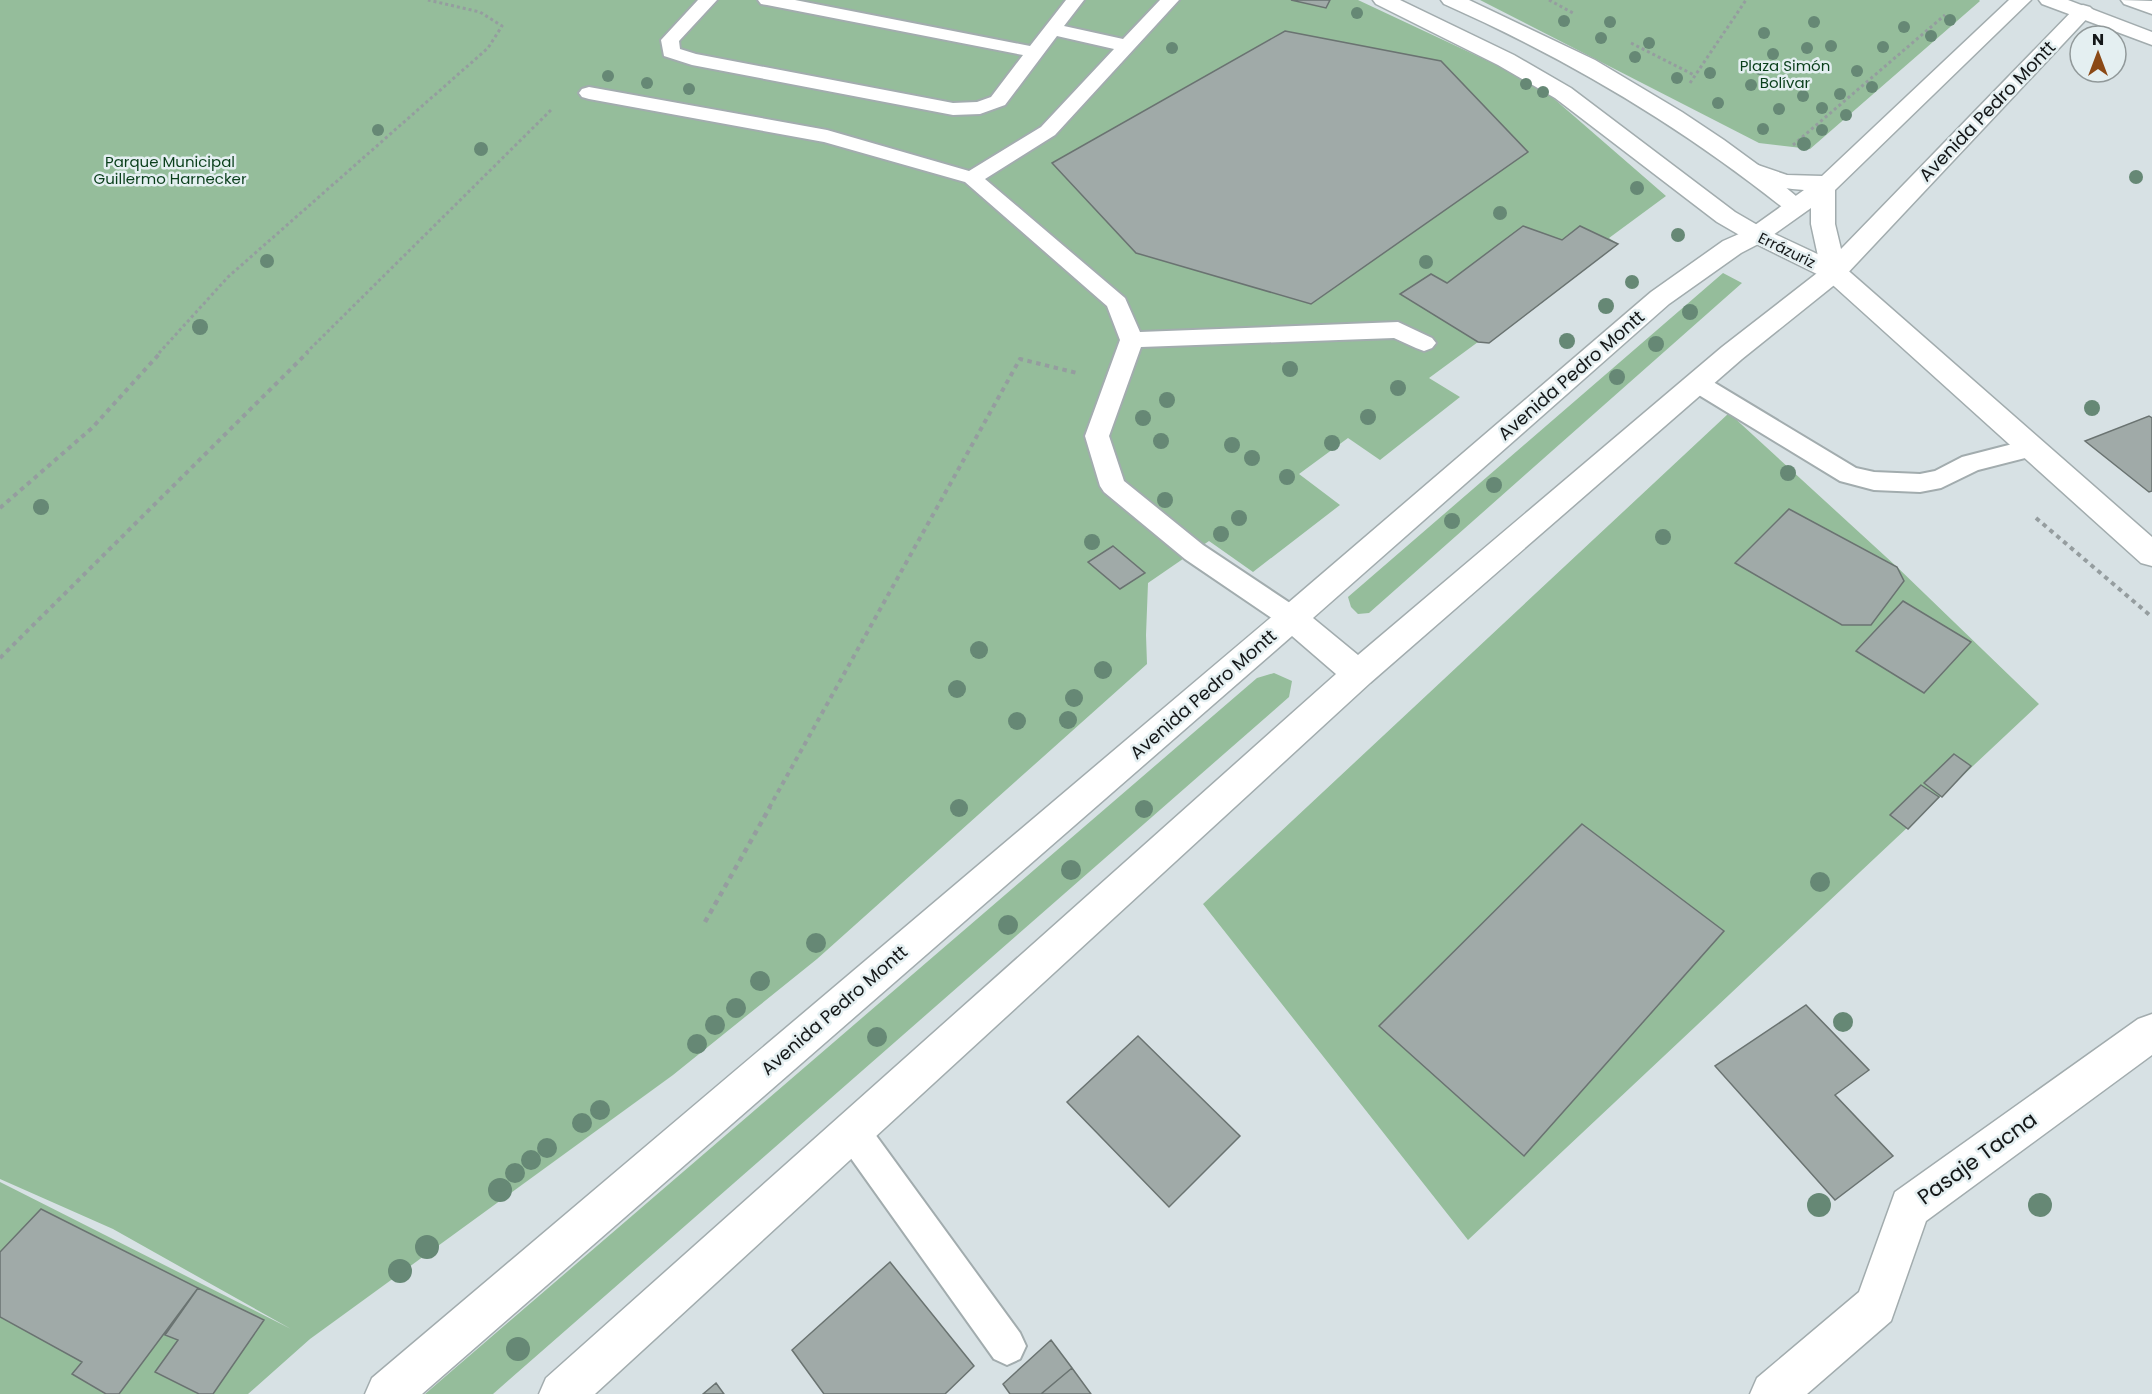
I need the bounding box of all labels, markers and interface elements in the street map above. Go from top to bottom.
north arrow [2068,24,2128,84]
text: N [2092,28,2104,51]
street label: Avenida Pedro Montt [1913,35,2061,187]
park label: Plaza Simón Bolívar [1740,55,1830,93]
park label: Parque Municipal Guillermo Harnecker [93,151,247,189]
street label: Errázuriz [1755,227,1819,273]
street label: Avenida Pedro Montt [1492,304,1650,446]
street label: Avenida Pedro Montt [1124,623,1282,765]
street label: Avenida Pedro Montt [755,939,913,1081]
street label: Pasaje Tacna [1911,1105,2043,1211]

